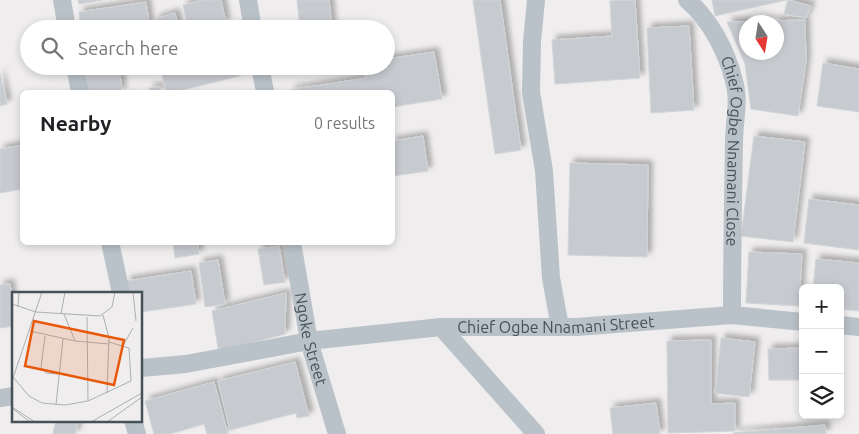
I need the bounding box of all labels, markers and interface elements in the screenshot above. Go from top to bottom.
north arrow [739,15,784,60]
search box [20,20,395,75]
icon: search [38,34,66,62]
text: Search here [78,37,178,59]
street label: Chief Ogbe Nnamani Close [718,53,746,247]
text: Nearby [40,111,111,135]
text: 0 results [314,114,375,132]
map controls [799,284,844,419]
button: + [799,284,844,329]
street label: Ngoke Street [292,291,331,388]
inset map [12,292,142,422]
street label: Chief Ogbe Nnamani Street [457,312,656,336]
button: − [799,329,844,374]
button: layers [799,374,844,419]

